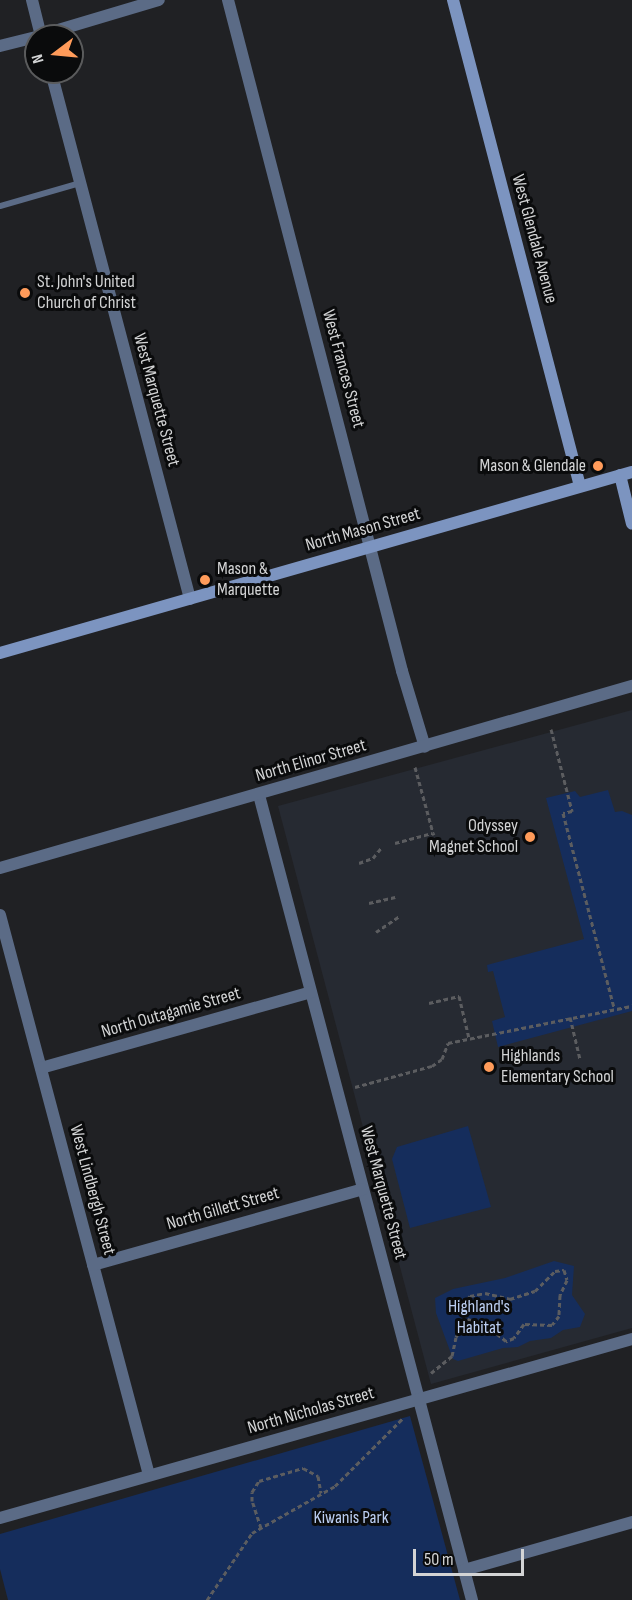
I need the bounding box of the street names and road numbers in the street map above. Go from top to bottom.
street label: West Glendale Avenue [506,172,562,306]
street label: West Frances Street [317,308,369,430]
street label: West Marquette Street [128,331,184,469]
street label: North Mason Street [303,503,423,557]
street label: North Elinor Street [253,735,369,787]
street label: North Outagamie Street [99,983,243,1043]
street label: West Lindbergh Street [64,1123,120,1257]
street label: West Marquette Street [355,1124,411,1262]
street label: North Gillett Street [164,1183,282,1235]
street label: North Nicholas Street [245,1383,377,1439]

